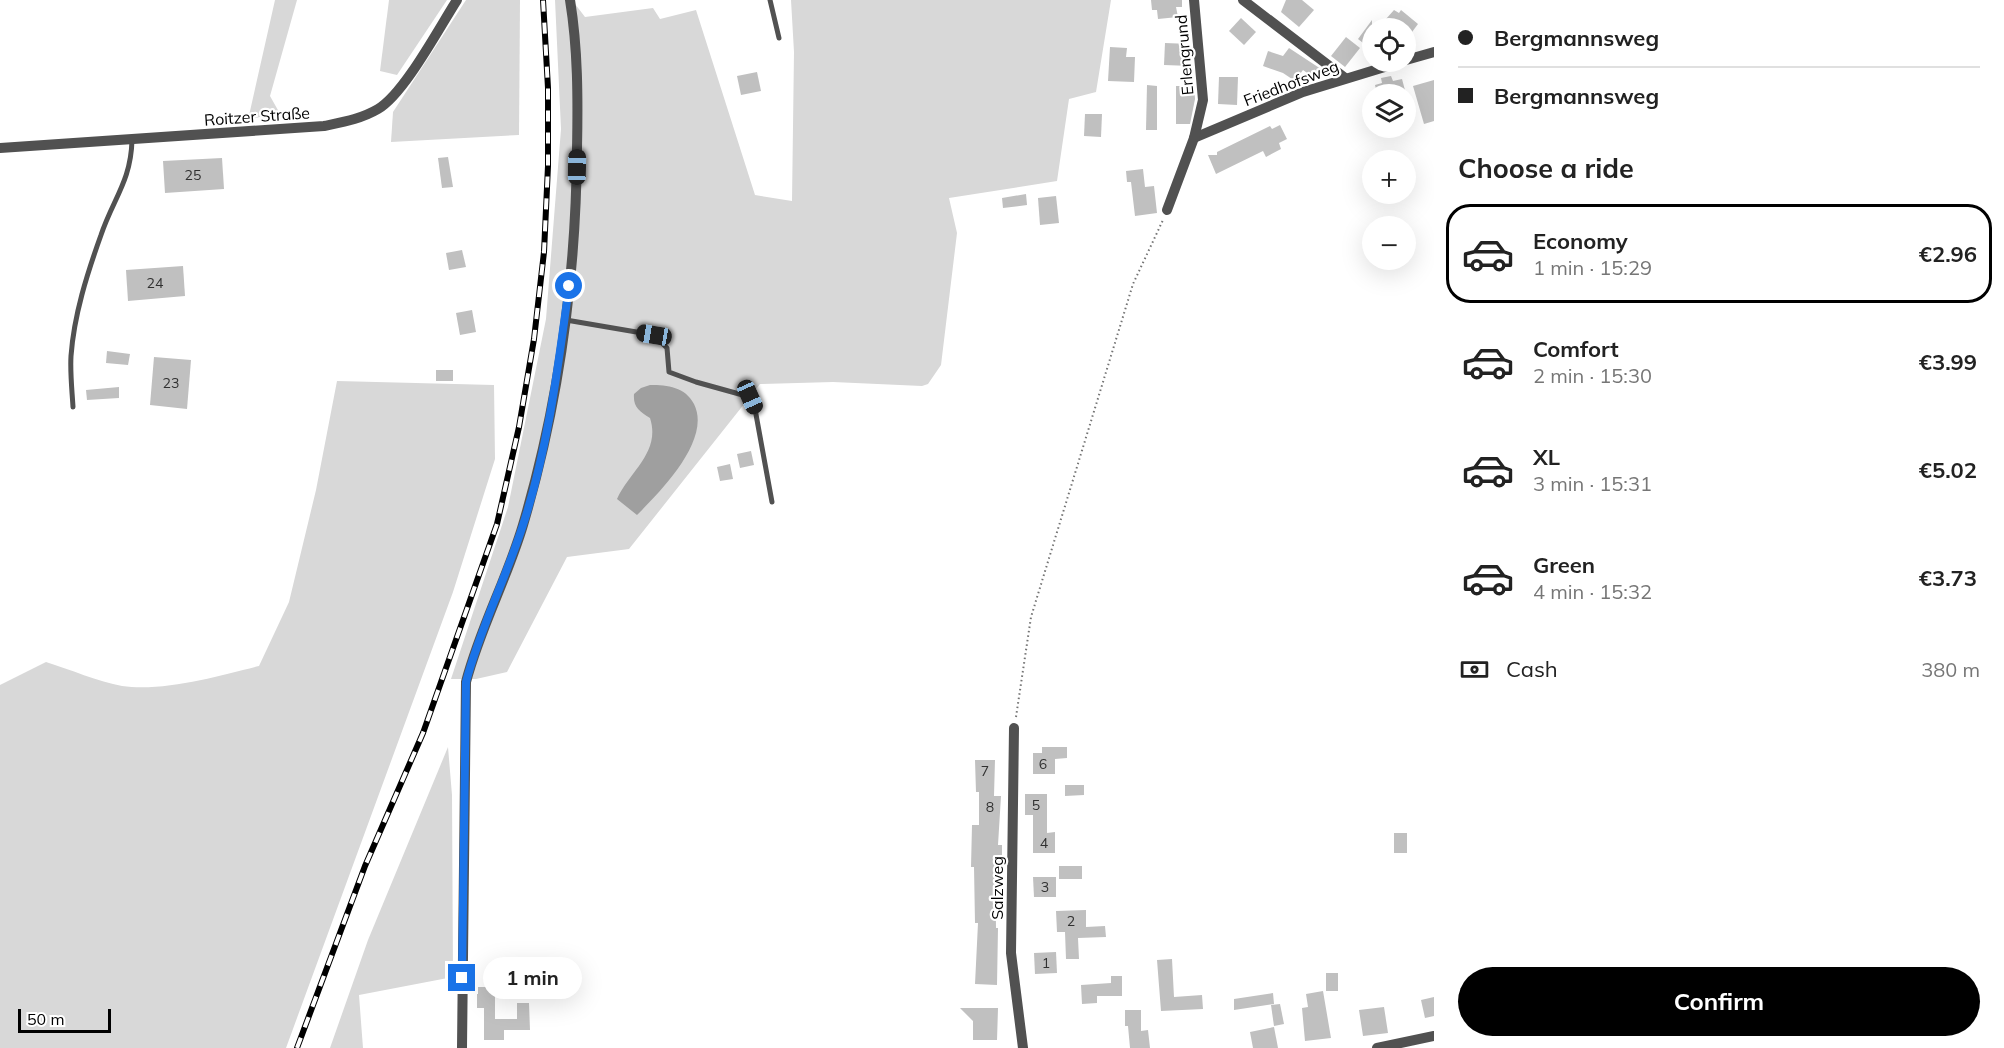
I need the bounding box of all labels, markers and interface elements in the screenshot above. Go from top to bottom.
street label: Erlengrund [1171,14,1197,96]
map controls [1362,18,1416,270]
button: locate [1362,18,1416,72]
text: Bergmannsweg [1494,24,1659,52]
street label: Friedhofsweg [1241,56,1341,110]
text: Bergmannsweg [1494,82,1659,110]
button: layers [1362,84,1416,138]
street label: Roitzer Straße [203,102,311,130]
car [568,149,586,185]
button: + [1362,150,1416,204]
text: Choose a ride [1458,151,1634,185]
house number: 25 [185,166,201,184]
button: − [1362,216,1416,270]
icon: car [1461,227,1515,281]
text: Economy [1533,227,1628,255]
text: €2.96 [1919,240,1977,268]
text: 1 min · 15:29 [1533,255,1652,280]
route start [555,272,582,299]
house number: 24 [147,274,164,292]
car [635,323,673,347]
icon: car [1461,335,1515,389]
text: Comfort [1533,335,1619,363]
text: €3.99 [1919,348,1977,376]
text: 2 min · 15:30 [1533,363,1652,388]
house number: 23 [163,374,179,392]
car [734,377,766,417]
icon: car [1461,443,1515,497]
text: XL [1533,443,1560,471]
text: €5.02 [1919,456,1977,484]
text: 3 min · 15:31 [1533,471,1652,496]
icon: car [1461,551,1515,605]
text: Green [1533,551,1595,579]
text: €3.73 [1919,564,1977,592]
text: 4 min · 15:32 [1533,579,1652,604]
icon: cash [1458,653,1491,686]
text: Cash [1506,655,1558,683]
text: 380 m [1921,657,1980,682]
house number: 6 [1039,755,1047,773]
house number: 7 [981,762,989,780]
house number: 5 [1032,796,1040,814]
house number: 8 [986,798,994,816]
house number: 4 [1040,834,1049,852]
street label: Salzweg [987,856,1007,920]
house number: 3 [1041,878,1049,896]
house number: 2 [1067,912,1075,930]
house number: 1 [1042,954,1050,972]
callout: 1 min [483,957,582,999]
route end [448,964,475,991]
text: 1 min [506,965,559,990]
button: Confirm [1458,967,1980,1036]
scale bar [18,1006,111,1034]
text: 50 m [27,1009,64,1029]

